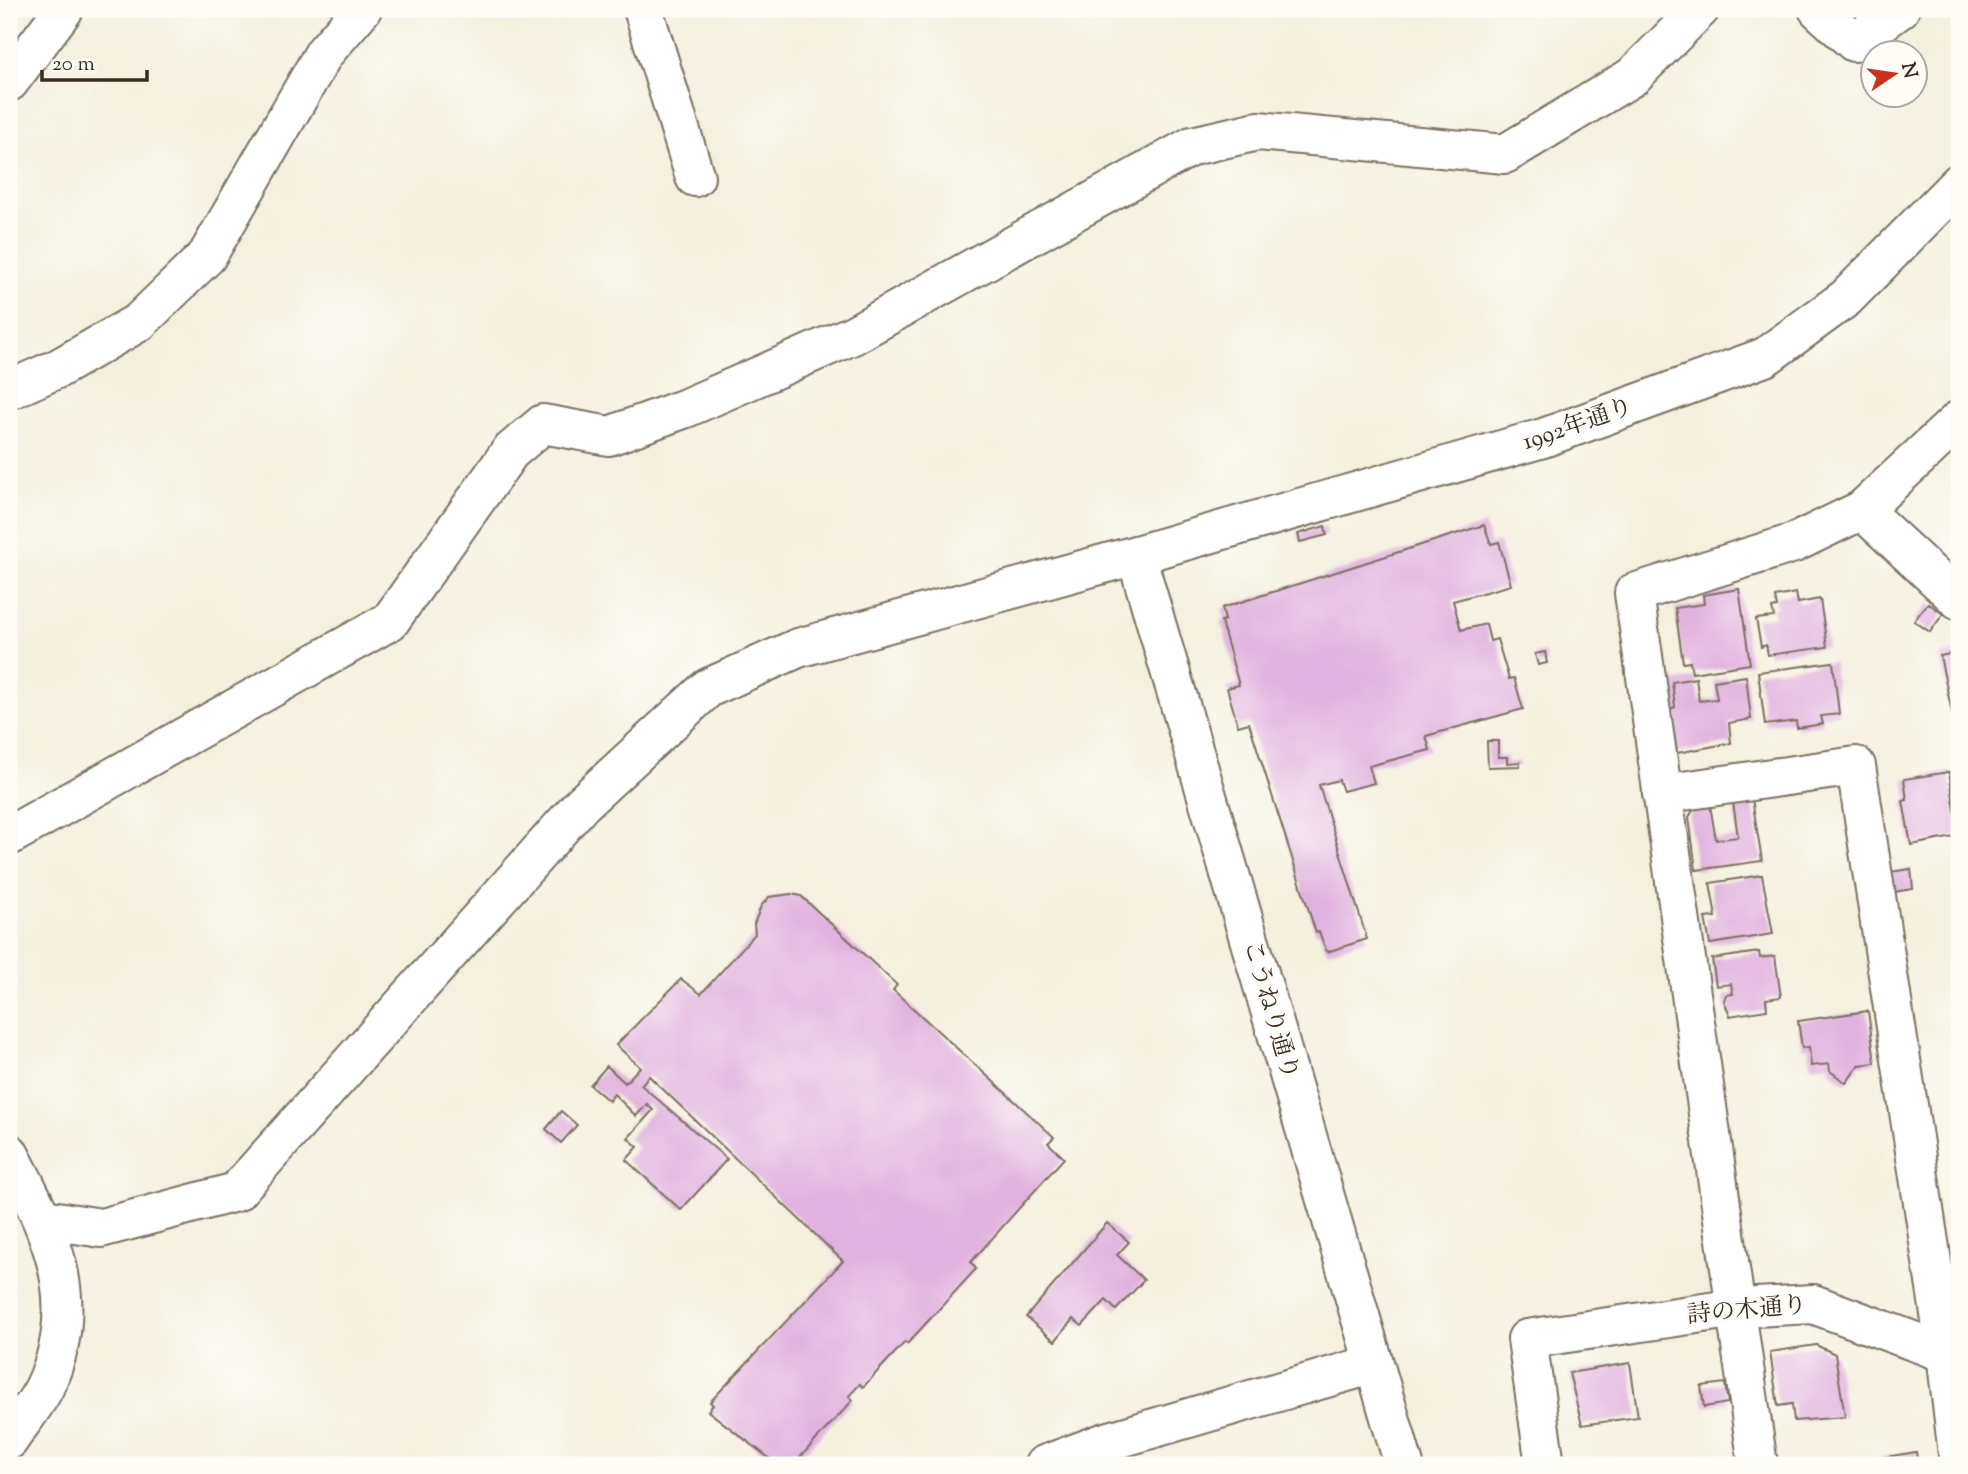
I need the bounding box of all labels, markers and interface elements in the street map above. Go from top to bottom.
scale bar [42,38,147,82]
north arrow [1860,38,1930,108]
text: 20 m [52,50,95,80]
text: N [1893,60,1923,81]
street label: 1992年通り [1518,390,1638,460]
street label: こうねり通り [1234,936,1306,1084]
street label: 詩の木通り [1686,1289,1808,1333]

